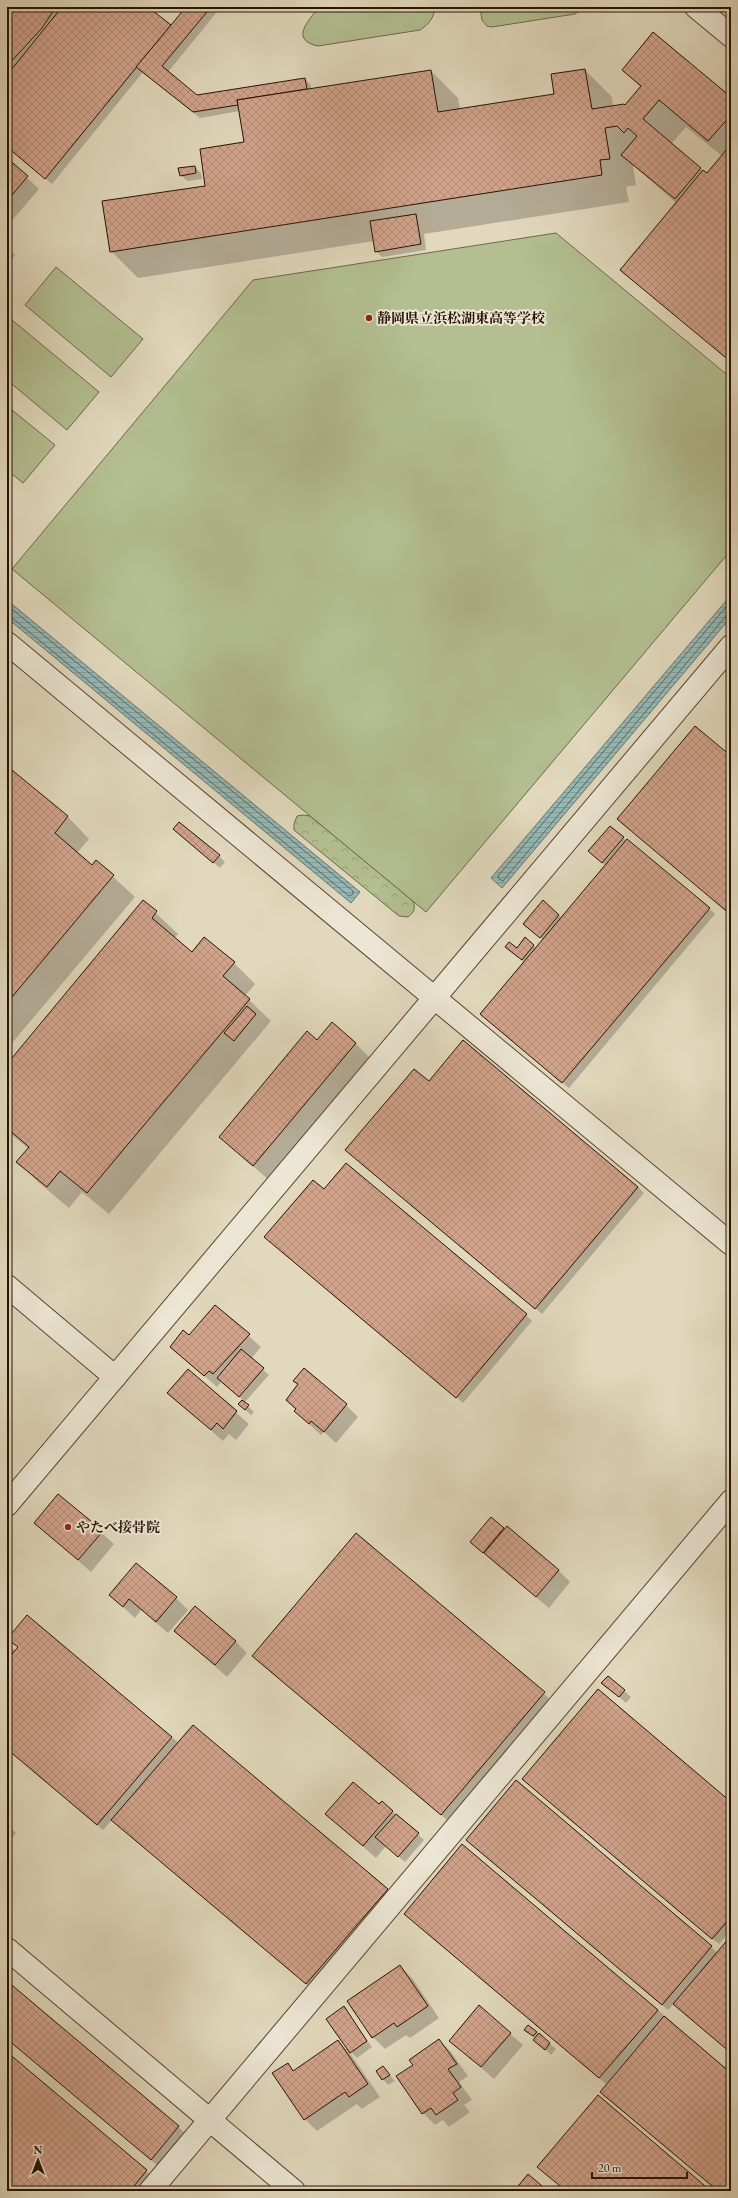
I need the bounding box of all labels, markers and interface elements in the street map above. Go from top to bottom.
place label: 静岡県立浜松湖東高等学校 [377,309,545,327]
marker: 静岡県立浜松湖東高等学校 [364,313,374,323]
place label: やたべ接骨院 [76,1518,160,1536]
marker: やたべ接骨院 [63,1522,73,1532]
north arrow [18,2140,58,2180]
text: N [34,2143,43,2157]
scale bar [592,2154,687,2180]
text: 20 m [598,2160,622,2176]

